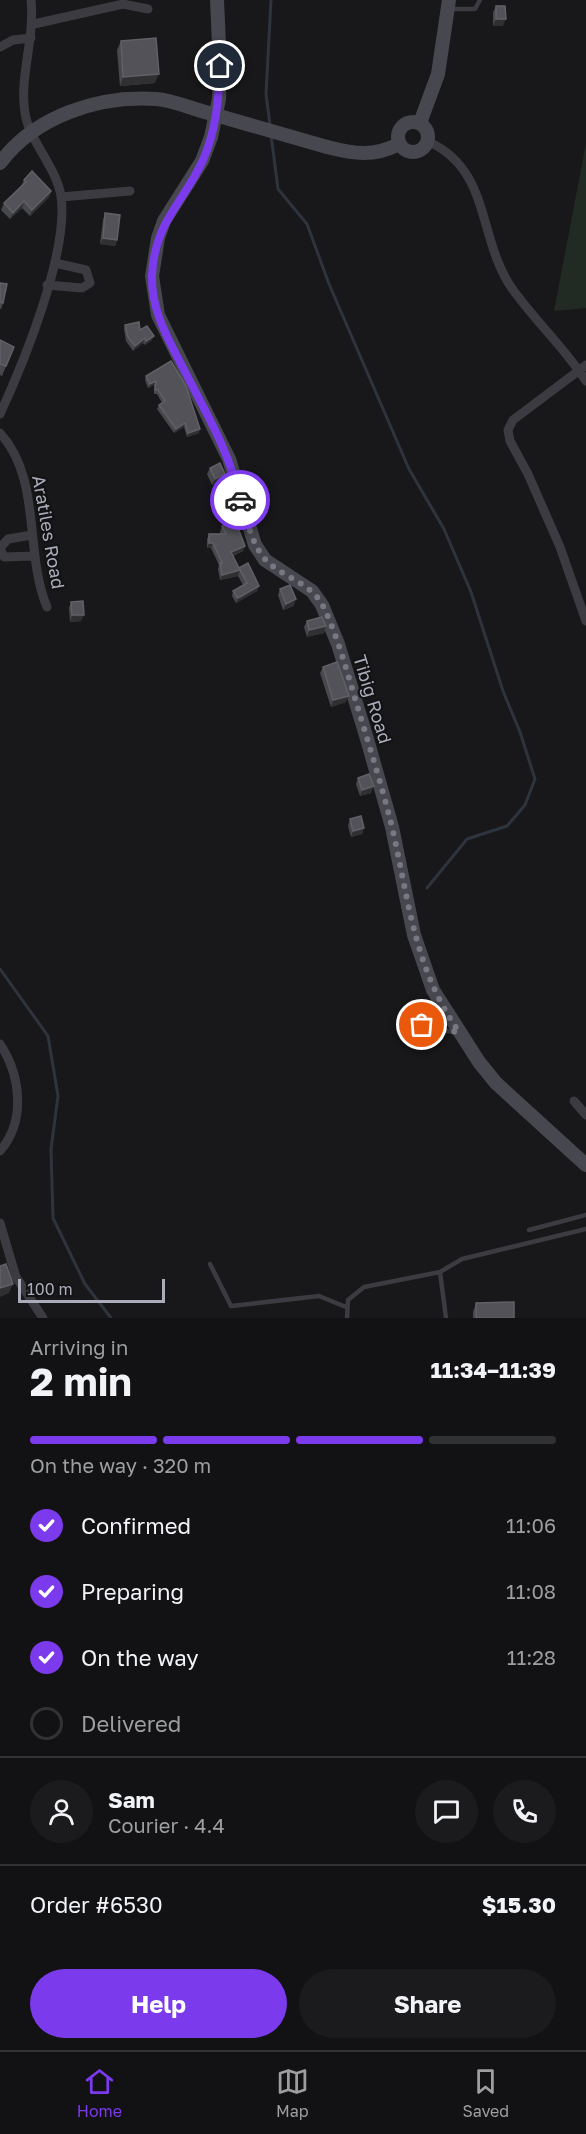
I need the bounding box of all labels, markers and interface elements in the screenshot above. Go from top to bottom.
pin [194,40,245,91]
icon: home [203,49,236,82]
courier [210,470,270,530]
street label: Aratiles Road [28,473,70,591]
icon: car [224,484,257,517]
street label: Tibig Road [349,652,397,746]
pin [396,999,447,1050]
icon: bag [405,1008,438,1041]
scale bar [18,1276,165,1304]
text: 100 m [27,1279,73,1299]
text: Arriving in [30,1335,128,1359]
text: 11:34–11:39 [430,1356,556,1383]
text: 2 min [30,1358,132,1405]
text: On the way · 320 m [30,1453,211,1477]
icon: check [30,1509,63,1542]
text: Confirmed [81,1512,191,1539]
text: 11:06 [506,1513,556,1537]
icon: check [30,1575,63,1608]
text: Preparing [81,1578,184,1605]
text: 11:08 [506,1579,556,1603]
icon: check [30,1641,63,1674]
text: On the way [81,1644,199,1671]
text: 11:28 [507,1645,556,1669]
text: Delivered [81,1710,181,1737]
button: person [30,1780,93,1843]
button: chat [415,1780,478,1843]
button: phone [493,1780,556,1843]
text: Sam [108,1786,155,1813]
text: Courier · 4.4 [108,1813,225,1837]
text: Order #6530 [30,1891,163,1918]
text: $15.30 [482,1891,556,1918]
button: Help [30,1969,287,2038]
button: Share [299,1969,556,2038]
tab: Home [77,2065,122,2121]
tab: Map [276,2065,309,2121]
tab: Saved [462,2065,509,2121]

